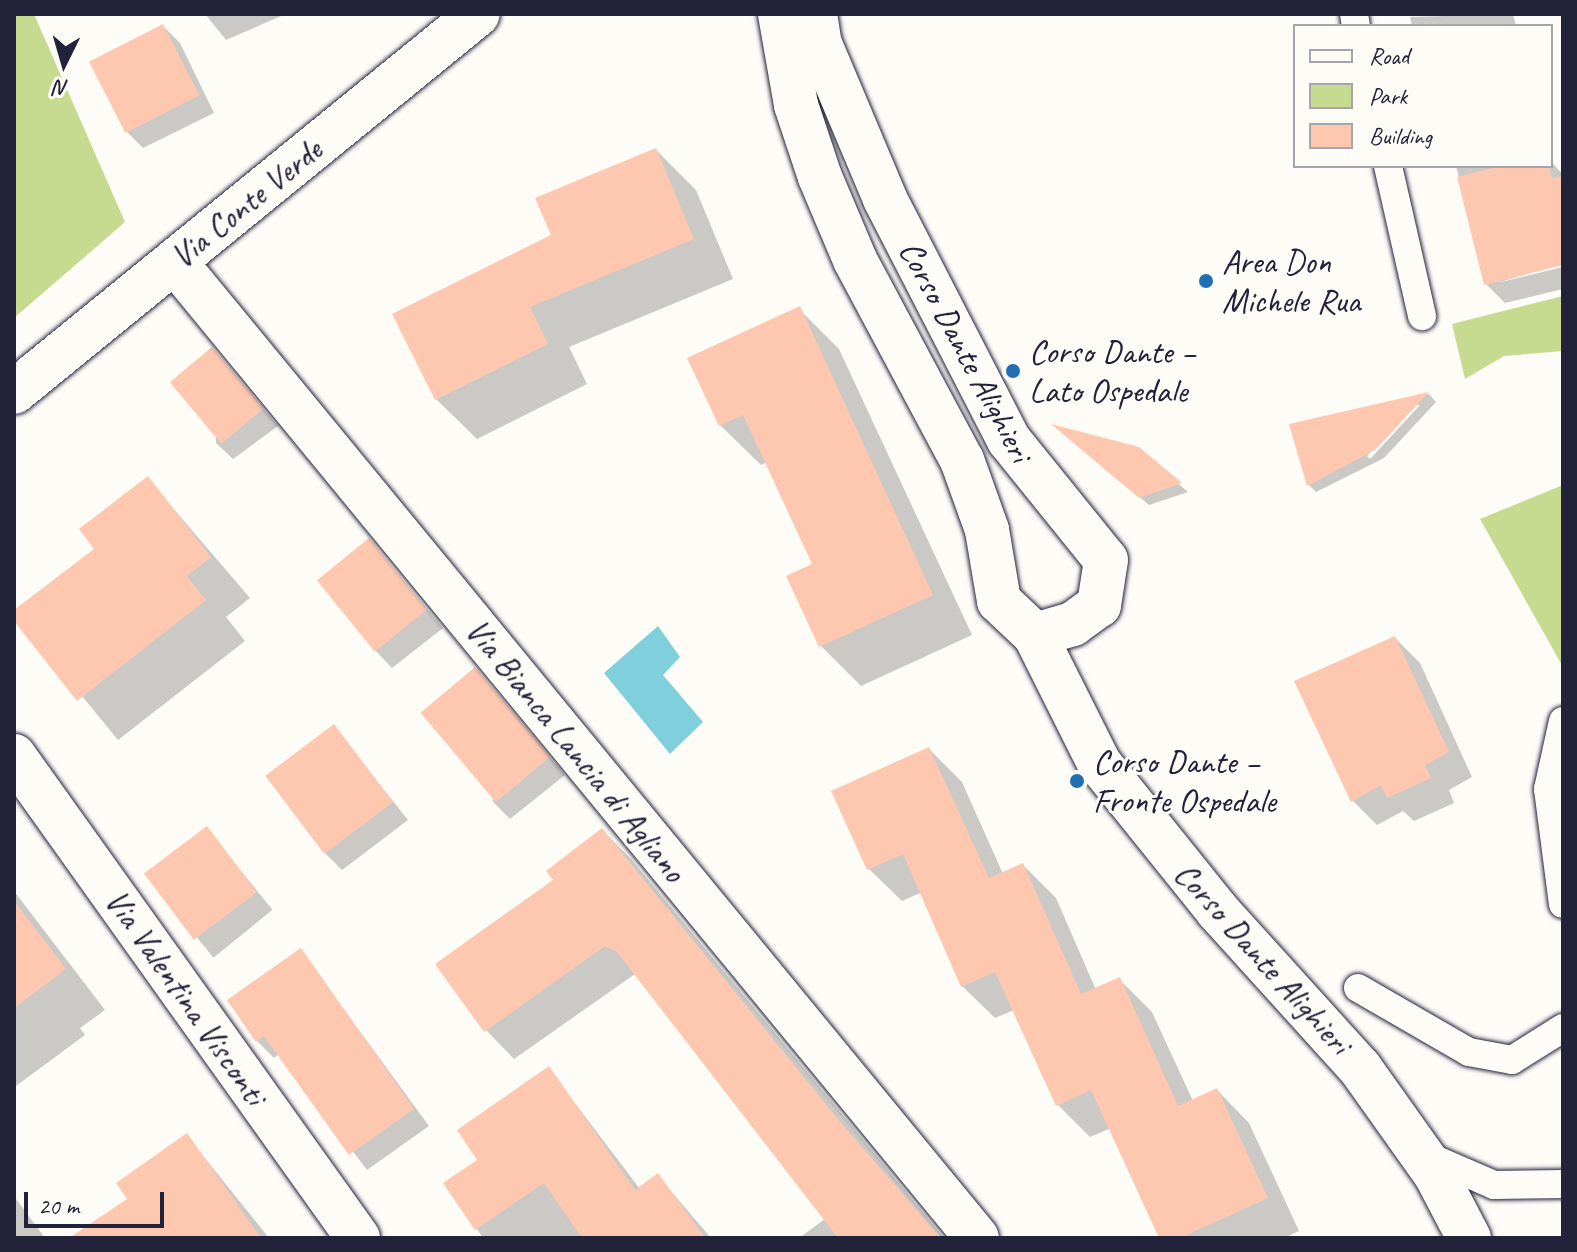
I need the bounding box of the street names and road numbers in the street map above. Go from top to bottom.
street label: Via Conte Verde [162,130,330,276]
street label: Corso Dante Alighieri [890,233,1042,469]
street label: Via Bianca Lancia di Agliano [457,610,695,890]
street label: Corso Dante Alighieri [1166,853,1360,1063]
street label: Via Valentina Visconti [96,881,276,1113]

